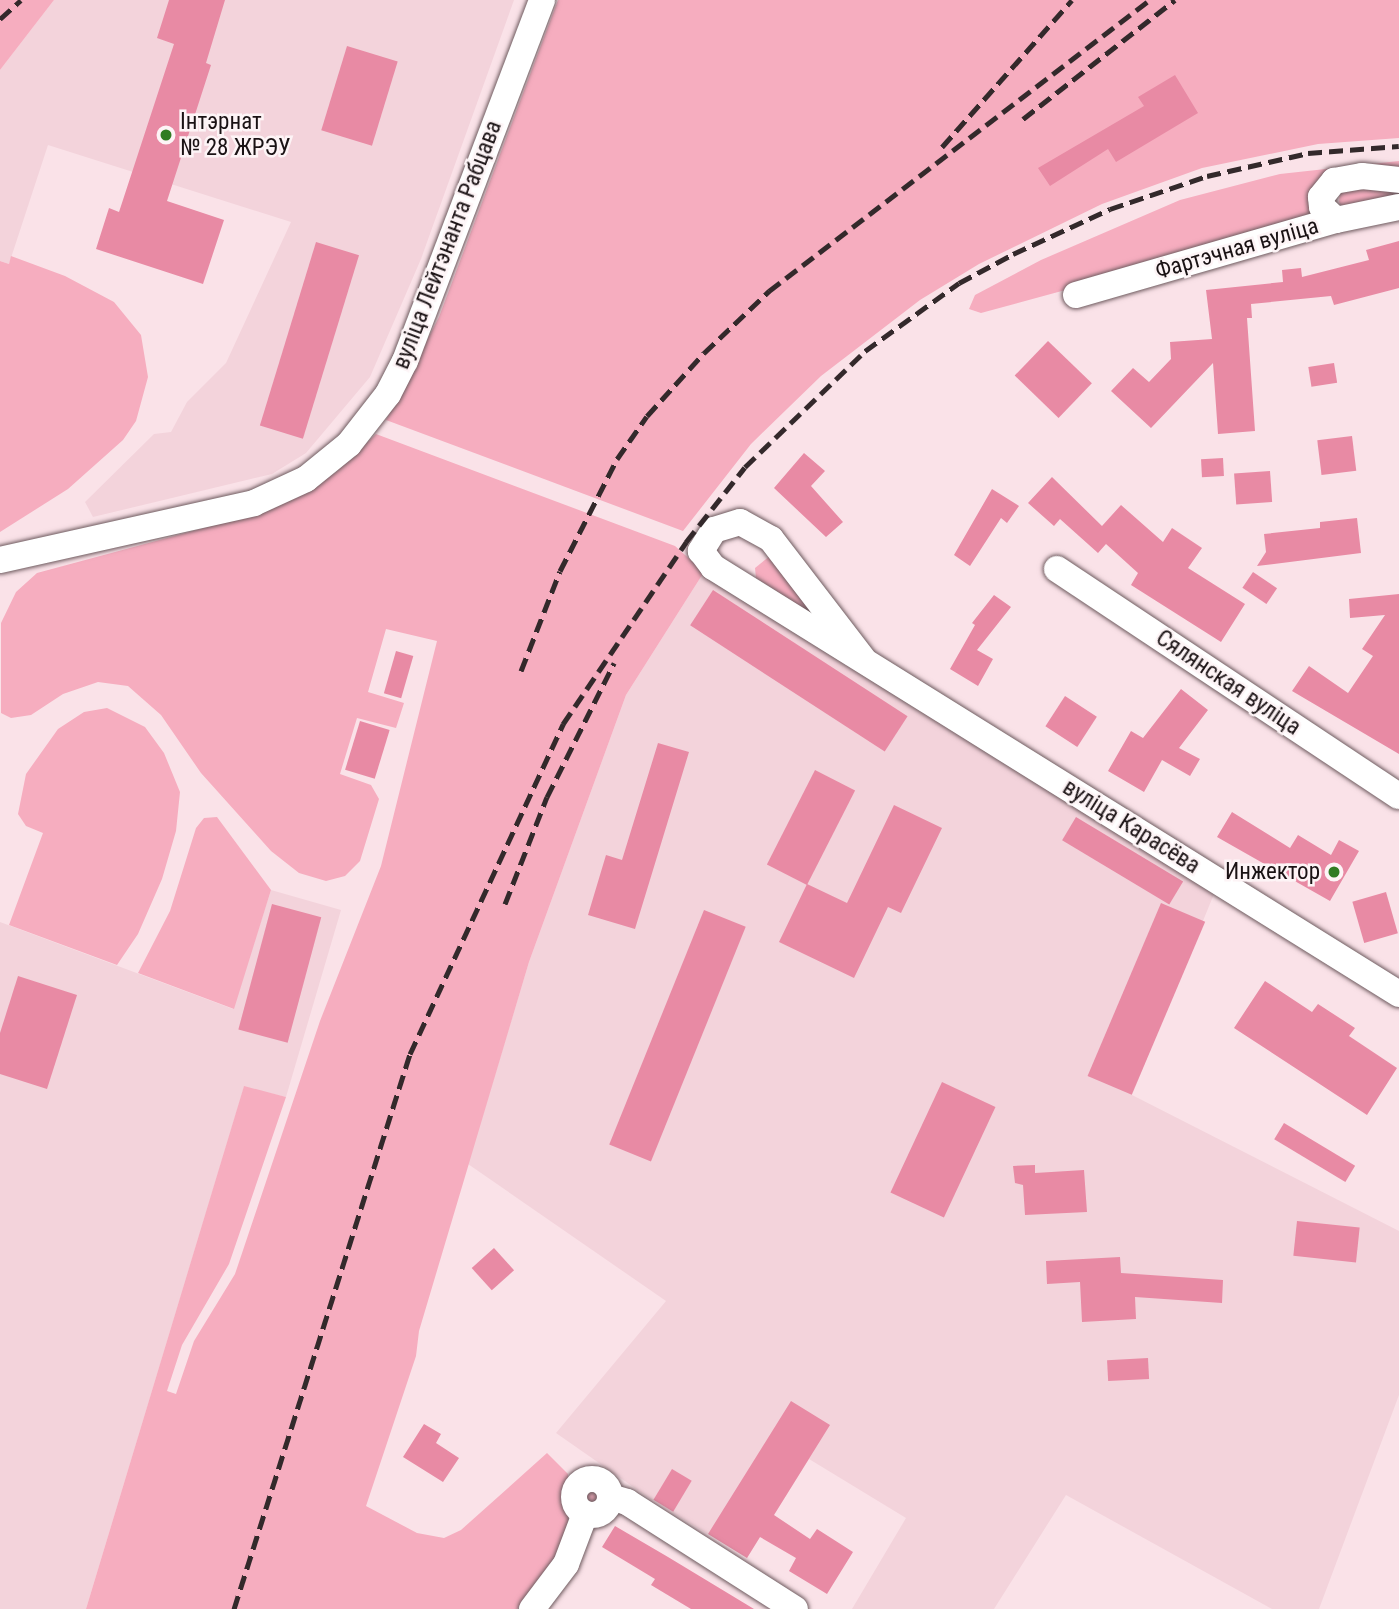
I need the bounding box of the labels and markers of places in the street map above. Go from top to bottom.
place label: Інтэрнат № 28 ЖРЭУ [180,108,291,162]
marker: Інтэрнат № 28 ЖРЭУ [158,127,174,143]
place label: Инжектор [1225,858,1320,886]
marker: Инжектор [1326,864,1342,880]

